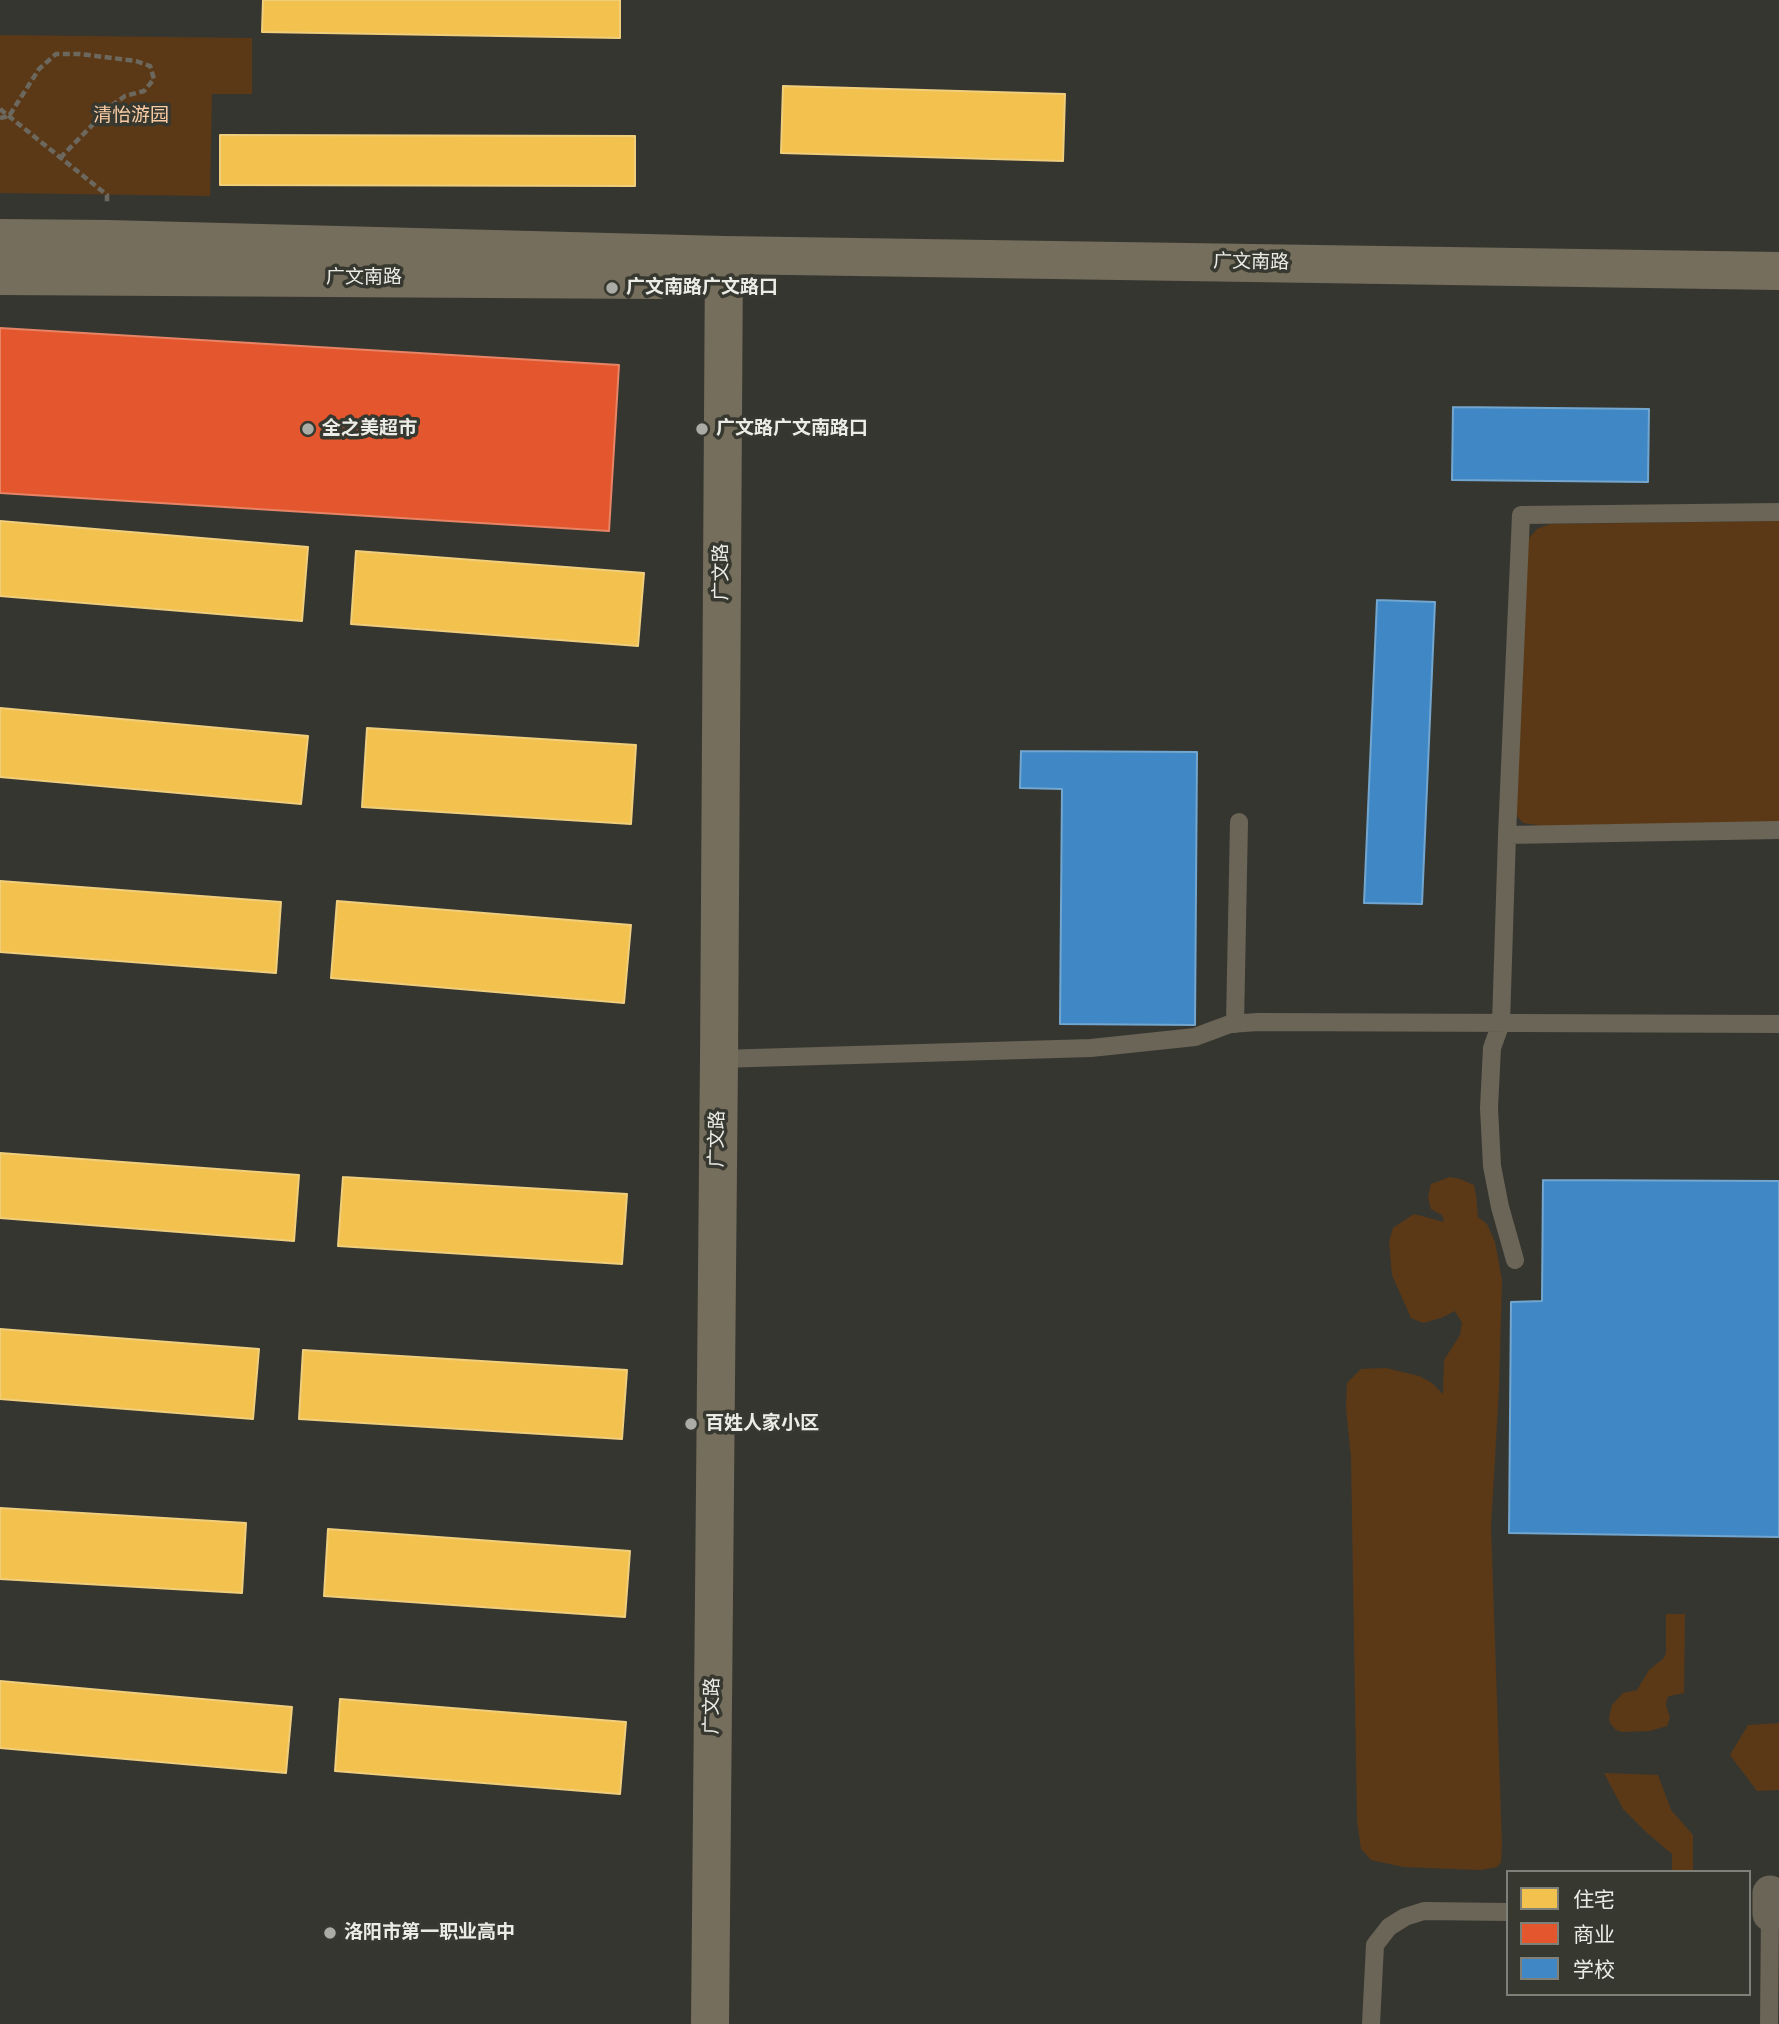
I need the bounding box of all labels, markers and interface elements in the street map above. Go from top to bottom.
park label: 清怡游园 [93,105,169,127]
street label: 广文南路 [1213,251,1289,275]
street label: 广文南路 [326,267,402,289]
place label: 广文南路广文路口 [626,277,778,299]
marker: 广文南路广文路口 [604,280,620,296]
place label: 全之美超市 [322,418,417,440]
place label: 广文路广文南路口 [716,418,868,440]
marker: 全之美超市 [300,421,316,437]
marker: 广文路广文南路口 [694,421,710,437]
street label: 广文路 [711,544,733,600]
street label: 广文路 [706,1110,730,1168]
place label: 百姓人家小区 [705,1413,819,1435]
marker: 百姓人家小区 [683,1416,699,1432]
street label: 广文路 [701,1677,725,1735]
legend [1506,1870,1751,1996]
text: 住宅 [1573,1885,1615,1914]
text: 商业 [1573,1920,1615,1949]
place label: 洛阳市第一职业高中 [344,1922,515,1944]
marker: 洛阳市第一职业高中 [322,1925,338,1941]
text: 学校 [1573,1955,1615,1984]

